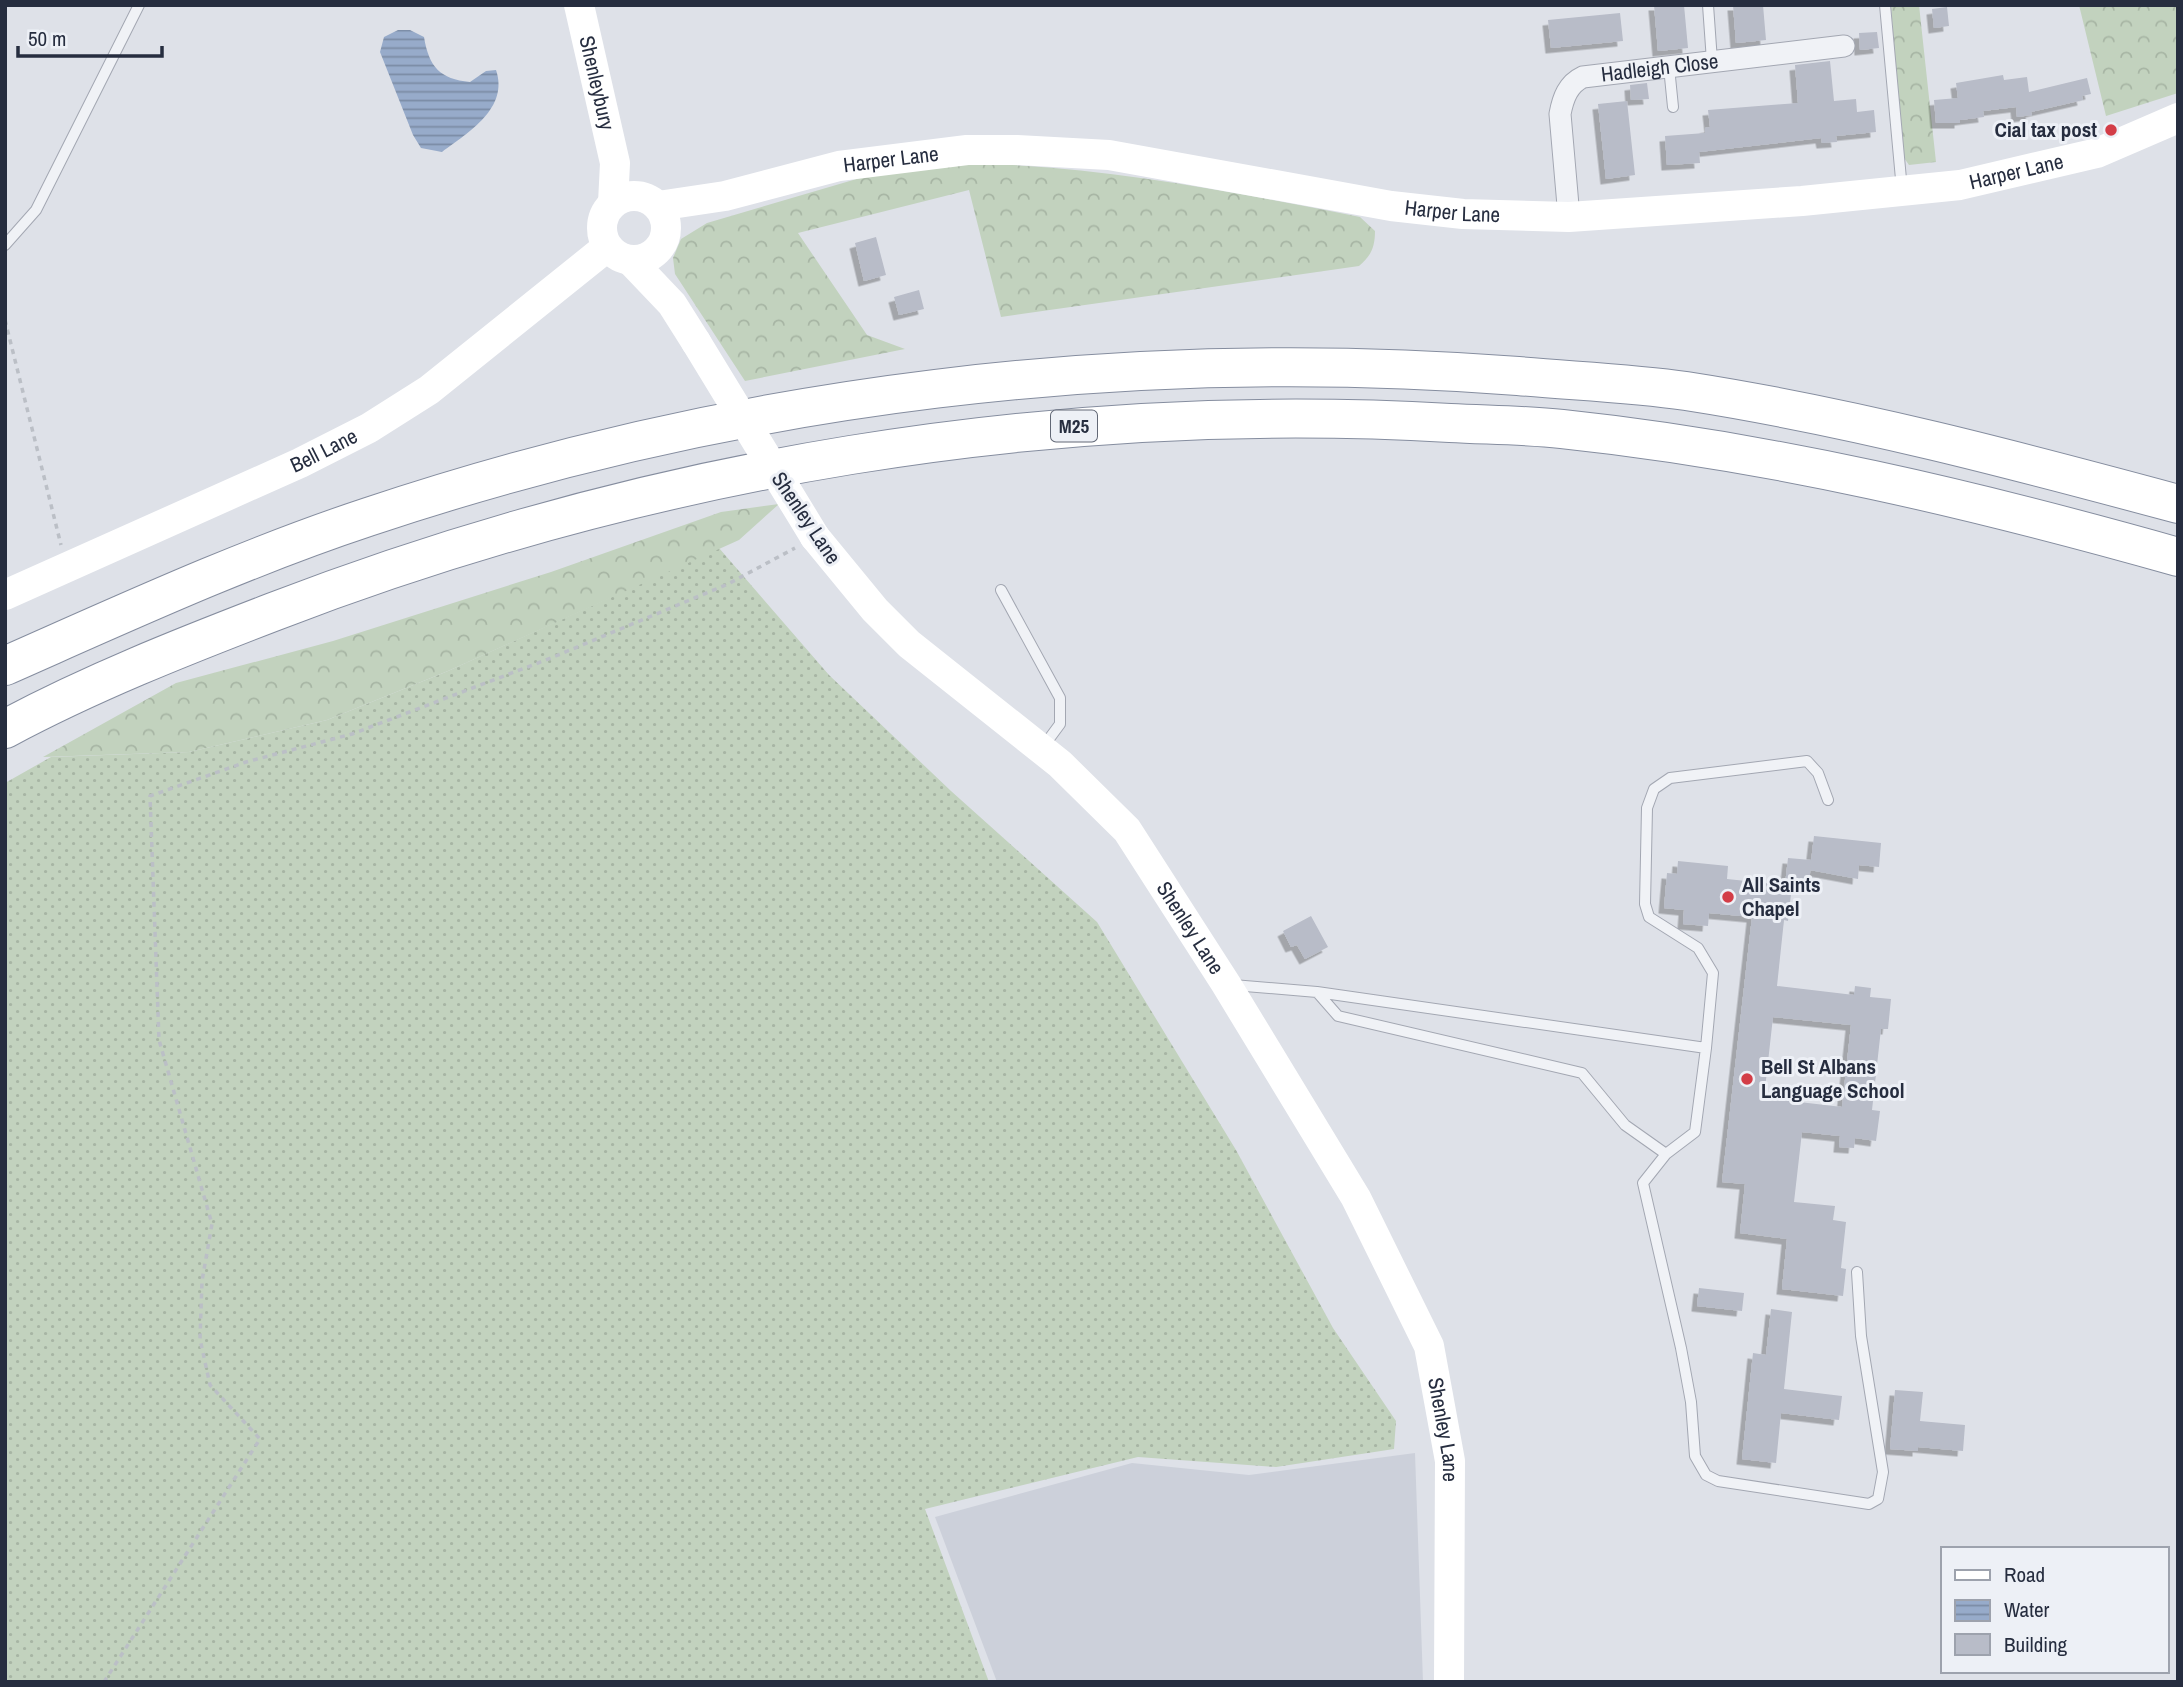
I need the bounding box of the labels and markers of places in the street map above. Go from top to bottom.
place label: Cial tax post [1995,115,2097,144]
marker: Cial tax post [2103,122,2119,138]
place label: All Saints Chapel [1742,870,1820,923]
marker: All Saints Chapel [1720,889,1736,905]
place label: Bell St Albans Language School [1761,1052,1905,1105]
marker: Bell St Albans Language School [1739,1071,1755,1087]

